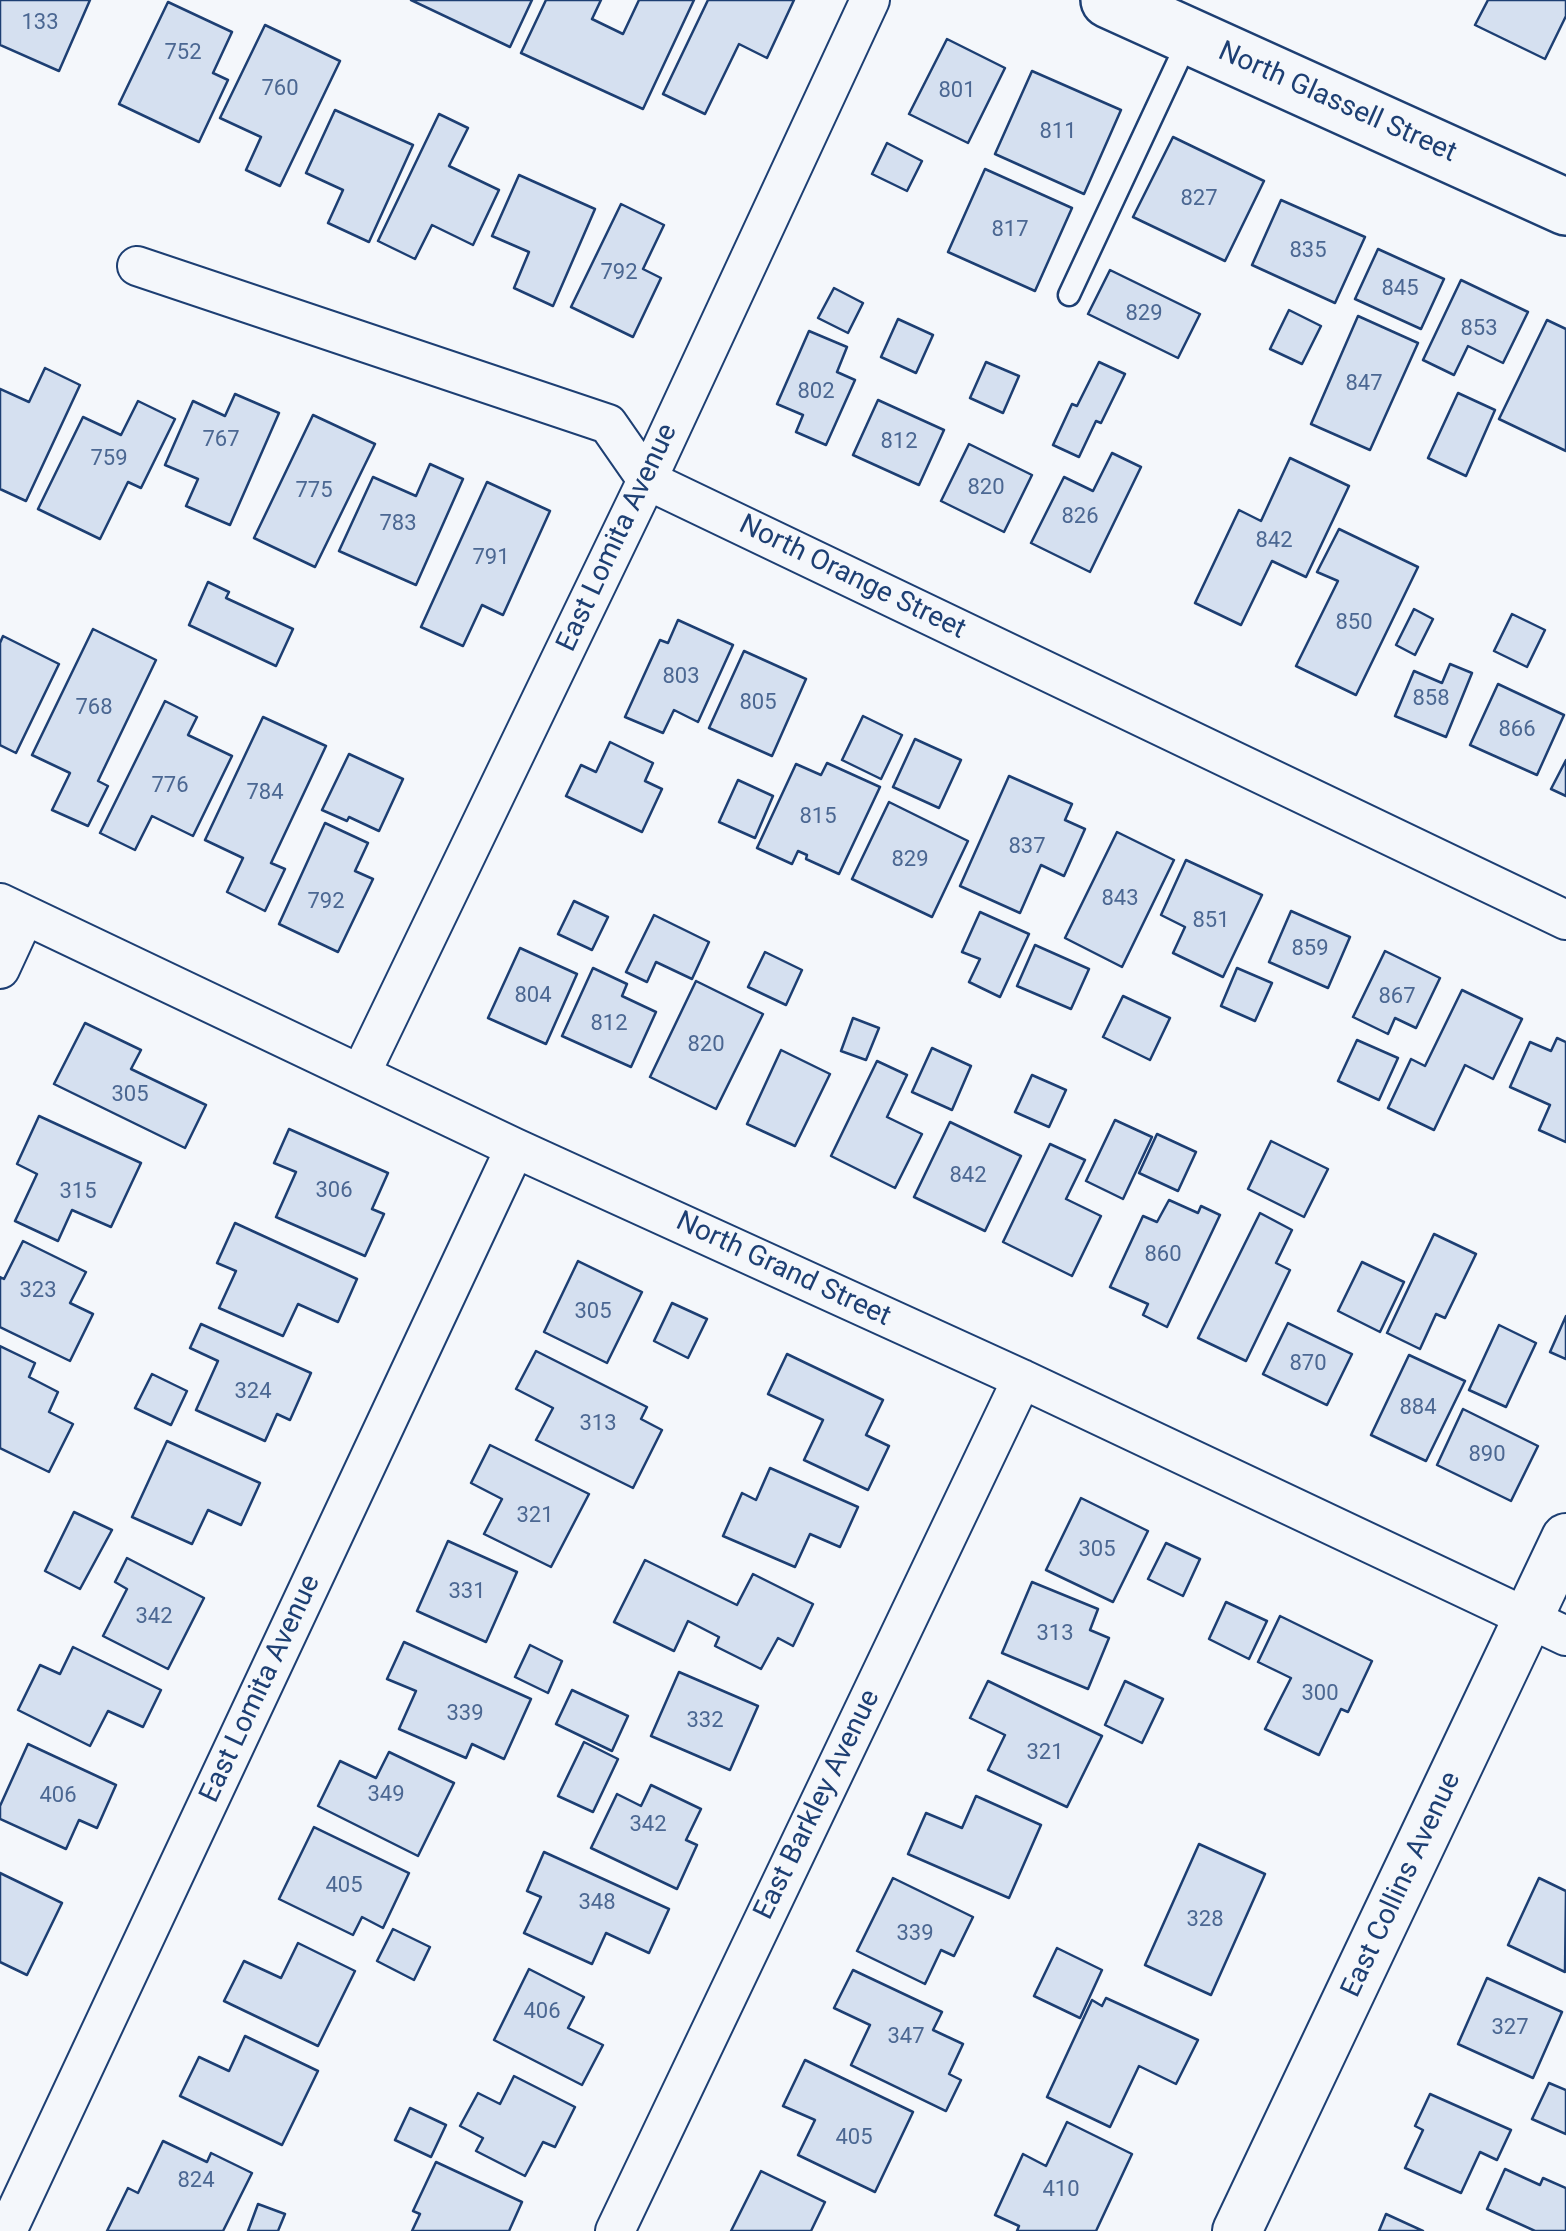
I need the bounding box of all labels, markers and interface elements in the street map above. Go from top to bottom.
house number: 133 [21,10,59,36]
street label: North Glassell Street [1213,35,1461,171]
house number: 752 [164,40,202,66]
house number: 760 [261,76,299,102]
house number: 801 [938,78,976,104]
house number: 811 [1039,119,1077,145]
house number: 827 [1180,186,1218,212]
house number: 817 [991,217,1029,243]
house number: 835 [1289,238,1327,264]
house number: 792 [600,260,638,286]
house number: 845 [1381,276,1419,302]
house number: 829 [1125,301,1163,327]
house number: 853 [1460,316,1498,342]
house number: 847 [1345,371,1383,397]
house number: 802 [797,379,835,405]
street label: East Lomita Avenue [551,419,685,657]
house number: 767 [202,427,240,453]
house number: 812 [880,429,918,455]
house number: 759 [90,446,128,472]
house number: 820 [967,475,1005,501]
house number: 775 [295,478,333,504]
house number: 826 [1061,504,1099,530]
street label: North Orange Street [733,509,971,647]
house number: 783 [379,511,417,537]
house number: 842 [1255,528,1293,554]
house number: 791 [472,545,510,571]
house number: 850 [1335,610,1373,636]
house number: 803 [662,664,700,690]
house number: 858 [1412,686,1450,712]
house number: 805 [739,690,777,716]
house number: 768 [75,695,113,721]
house number: 866 [1498,717,1536,743]
house number: 776 [151,773,189,799]
house number: 784 [246,780,284,806]
house number: 815 [799,804,837,830]
house number: 837 [1008,834,1046,860]
house number: 829 [891,847,929,873]
house number: 843 [1101,886,1139,912]
house number: 792 [307,889,345,915]
house number: 851 [1192,908,1230,934]
house number: 859 [1291,936,1329,962]
house number: 804 [514,983,552,1009]
house number: 867 [1378,984,1416,1010]
house number: 812 [590,1011,628,1037]
house number: 820 [687,1032,725,1058]
house number: 305 [111,1082,149,1108]
house number: 842 [949,1163,987,1189]
house number: 306 [315,1178,353,1204]
house number: 315 [59,1179,97,1205]
street label: North Grand Street [670,1206,896,1334]
house number: 860 [1144,1242,1182,1268]
house number: 323 [19,1278,57,1304]
house number: 305 [574,1299,612,1325]
house number: 870 [1289,1351,1327,1377]
house number: 324 [234,1379,272,1405]
house number: 884 [1399,1395,1437,1421]
house number: 313 [579,1411,617,1437]
house number: 890 [1468,1442,1506,1468]
house number: 321 [516,1503,554,1529]
house number: 305 [1078,1537,1116,1563]
street label: East Lomita Avenue [194,1570,328,1808]
house number: 331 [448,1579,486,1605]
house number: 342 [135,1604,173,1630]
house number: 313 [1036,1621,1074,1647]
house number: 300 [1301,1681,1339,1707]
street label: East Barkley Avenue [748,1685,888,1925]
house number: 339 [446,1701,484,1727]
house number: 332 [686,1708,724,1734]
house number: 321 [1026,1740,1064,1766]
street label: East Collins Avenue [1335,1767,1469,2003]
house number: 349 [367,1782,405,1808]
house number: 406 [39,1783,77,1809]
house number: 342 [629,1812,667,1838]
house number: 405 [325,1873,363,1899]
house number: 348 [578,1890,616,1916]
house number: 328 [1186,1907,1224,1933]
house number: 339 [896,1921,934,1947]
house number: 406 [523,1999,561,2025]
house number: 327 [1491,2015,1529,2041]
house number: 347 [887,2024,925,2050]
house number: 405 [835,2125,873,2151]
house number: 824 [177,2168,215,2194]
house number: 410 [1042,2177,1080,2203]

